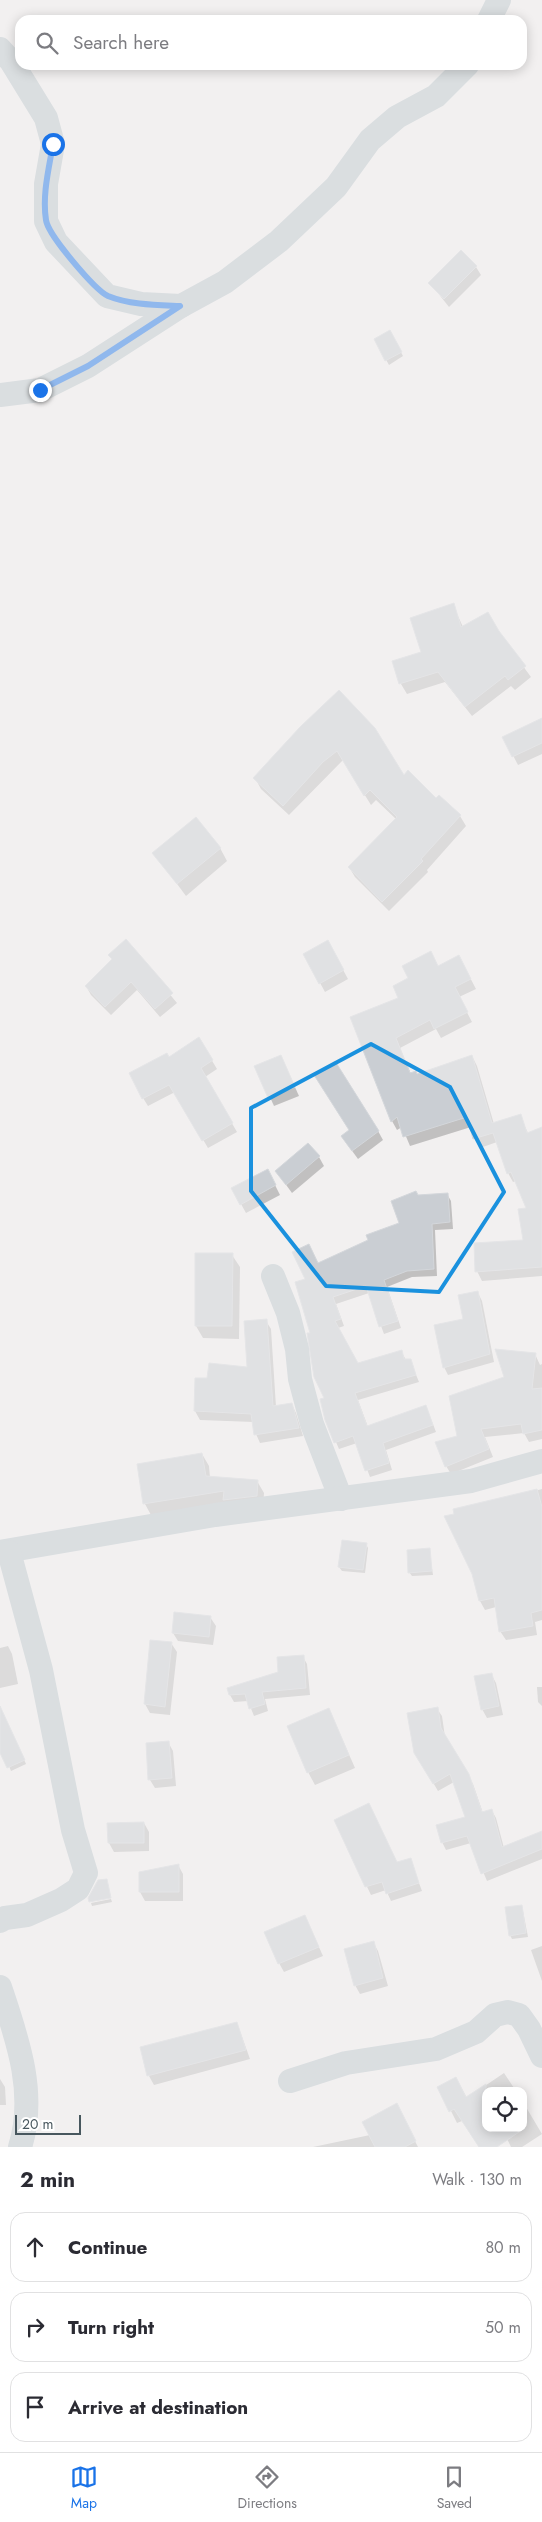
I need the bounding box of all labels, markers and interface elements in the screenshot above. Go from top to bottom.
search box [15,15,527,70]
icon: search [33,29,61,57]
text: Search here [73,29,169,56]
route start [42,133,65,156]
route end [29,379,52,402]
map controls [482,2087,527,2132]
button: locate [482,2087,527,2132]
scale bar [15,2112,81,2135]
text: 20 m [22,2114,54,2134]
text: 2 min [20,2165,75,2195]
text: Walk · 130 m [432,2168,522,2191]
icon: ahead [21,2233,49,2261]
text: Continue [68,2234,147,2261]
text: 80 m [485,2236,521,2259]
icon: right [21,2313,49,2341]
text: Turn right [68,2314,154,2341]
text: 50 m [485,2316,521,2339]
icon: arrive [21,2393,49,2421]
text: Arrive at destination [68,2394,248,2421]
tab: Map [70,2463,98,2513]
tab: Directions [238,2463,297,2513]
tab: Saved [437,2463,472,2513]

